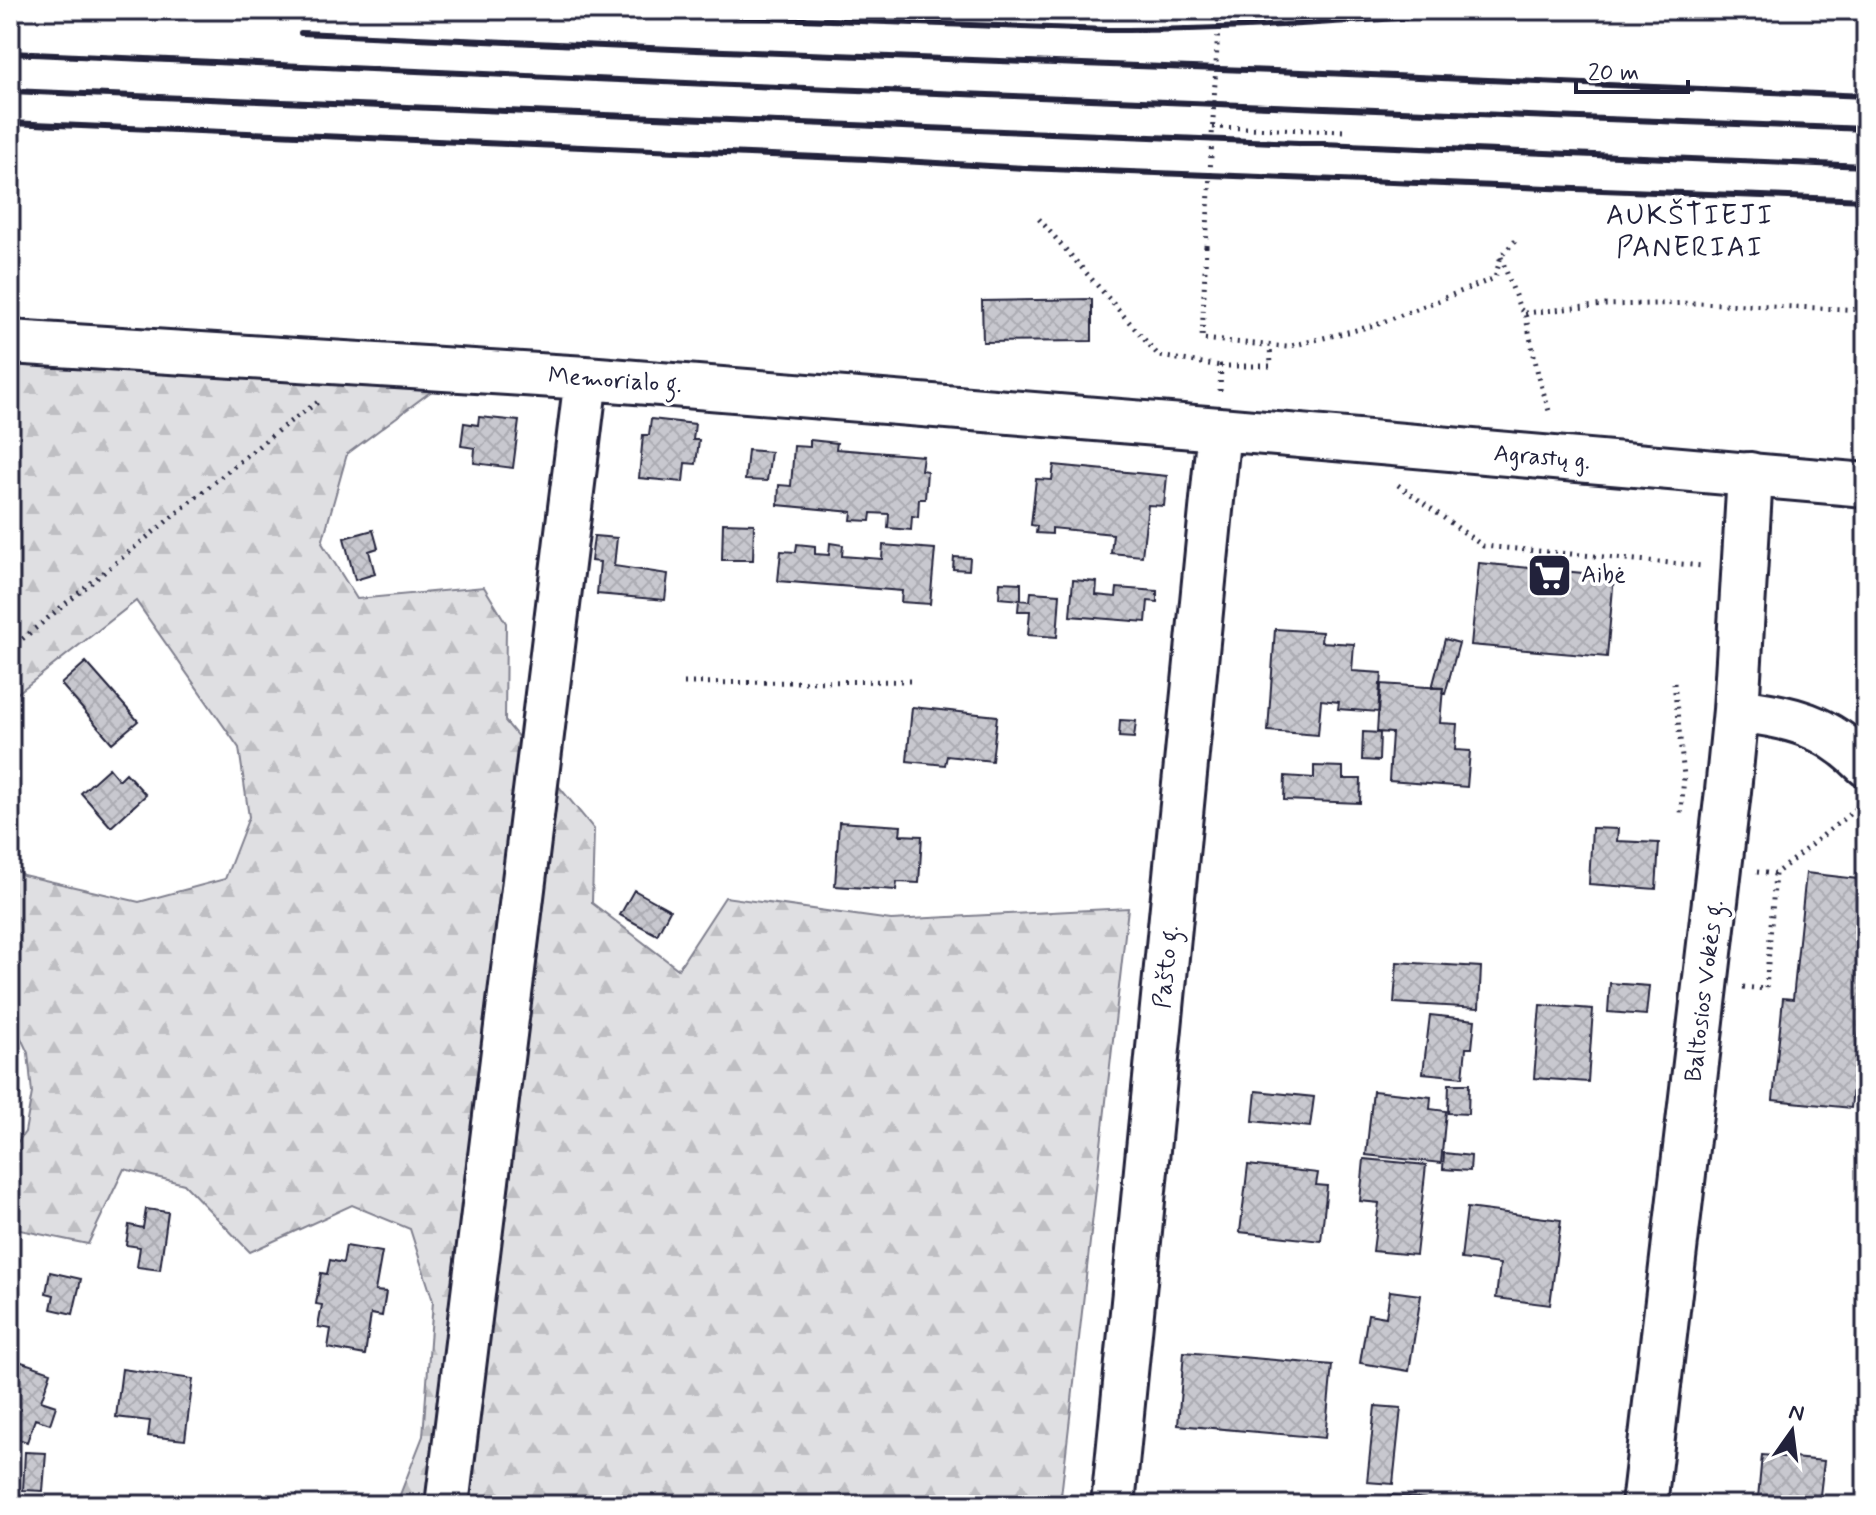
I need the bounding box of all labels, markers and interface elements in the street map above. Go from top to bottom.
scale bar [1576,44,1688,94]
text: 20 m [1588,58,1639,89]
district label: AUKŠTIEJI PANERIAI [1606,198,1774,267]
street label: Memorialo g. [547,361,683,404]
street label: Agrastų g. [1492,438,1592,478]
supermarket icon: Aibė [1526,551,1574,599]
place label: Aibė [1581,560,1626,591]
street label: Baltosios Vokės g. [1678,898,1734,1084]
street label: Pašto g. [1147,924,1190,1010]
north arrow [1752,1391,1832,1471]
text: N [1786,1398,1807,1429]

